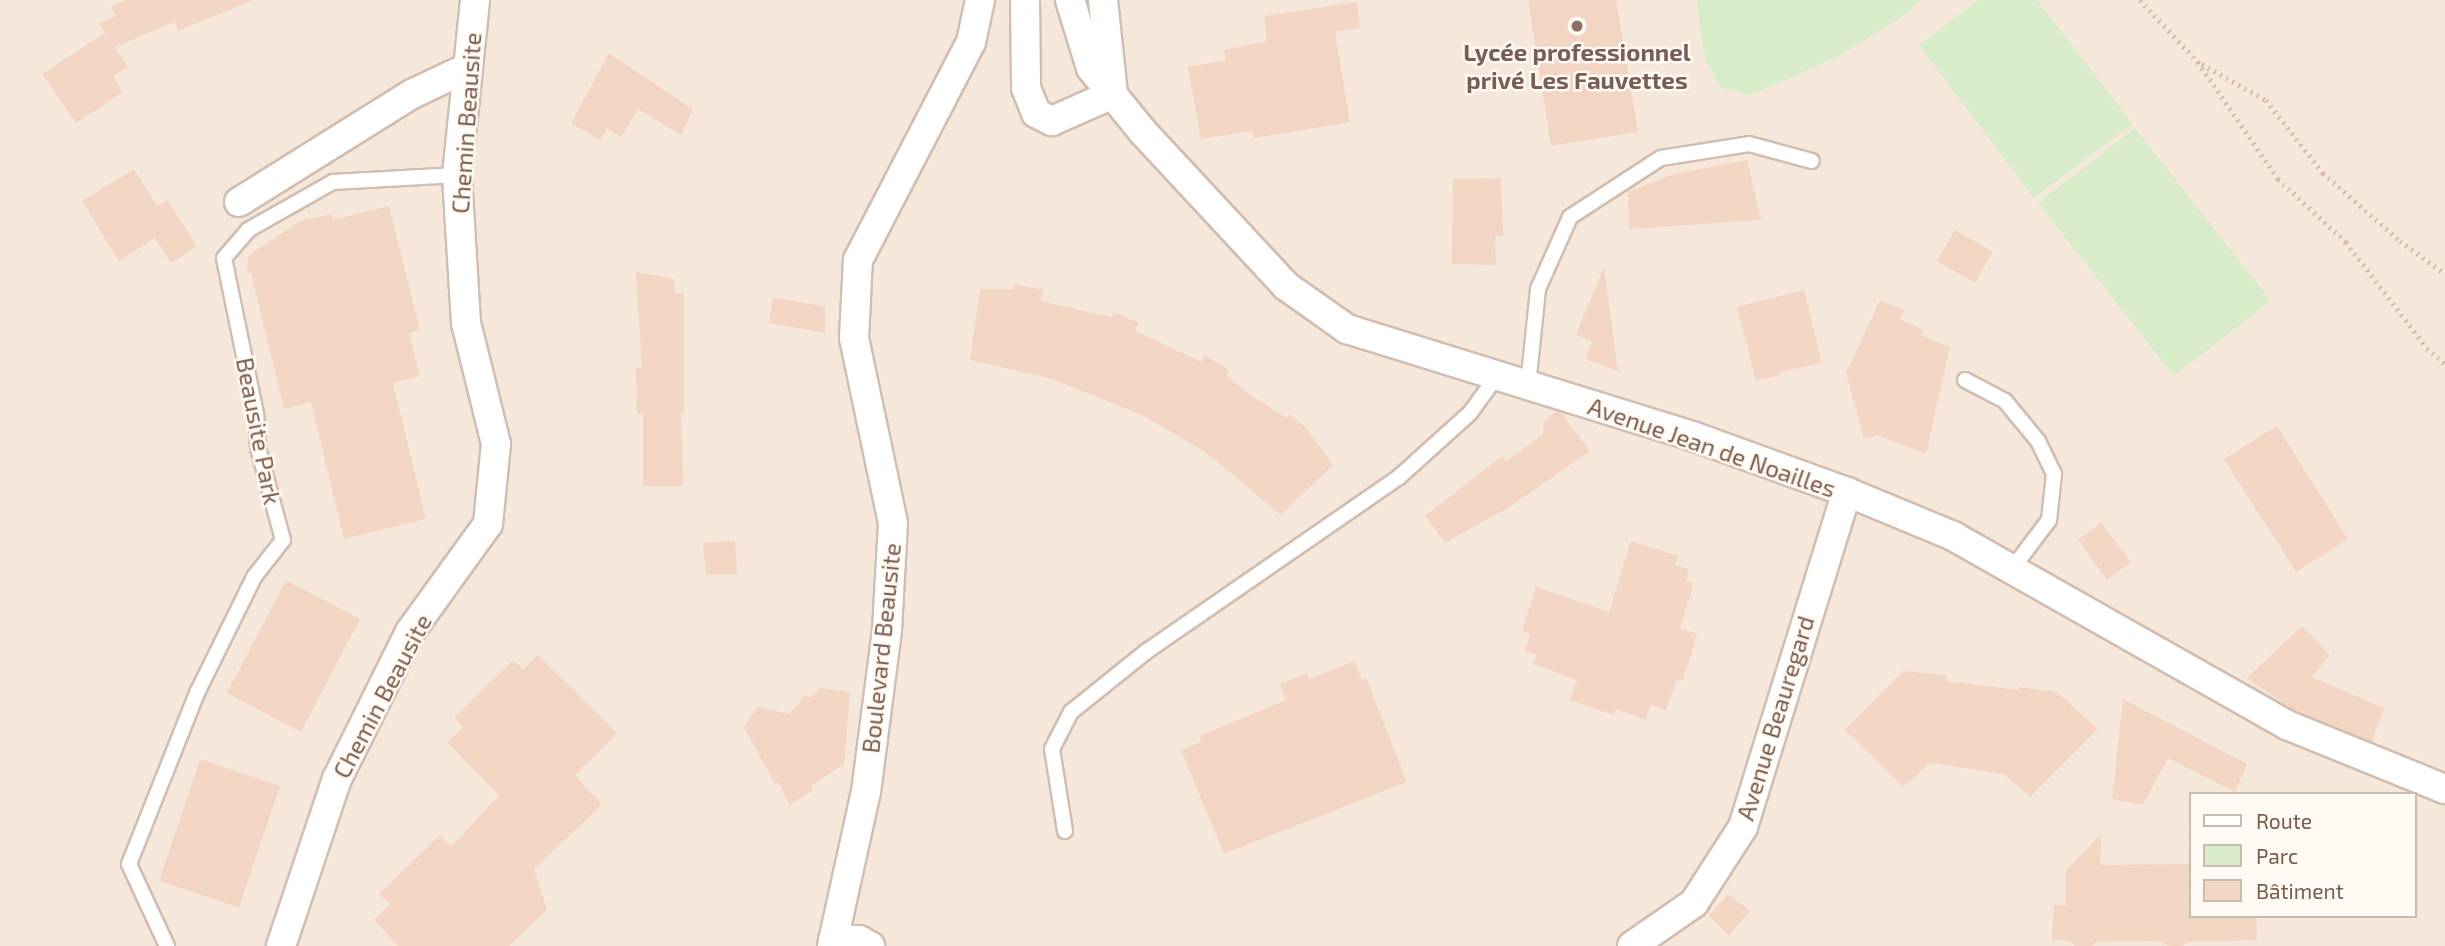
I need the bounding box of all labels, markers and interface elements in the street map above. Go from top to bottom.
marker: Lycée professionnel privé Les Fauvettes [1569,18,1585,34]
street label: Chemin Beausite [445,31,487,215]
place label: Lycée professionnel privé Les Fauvettes [1463,38,1691,94]
street label: Beausite Park [231,355,287,507]
street label: Avenue Jean de Noailles [1584,391,1840,503]
street label: Boulevard Beausite [856,541,906,755]
street label: Chemin Beausite [327,609,437,783]
street label: Avenue Beauregard [1730,612,1820,824]
legend [2190,792,2417,918]
text: Route [2256,808,2312,833]
text: Parc [2256,843,2298,868]
text: Bâtiment [2256,878,2344,903]

